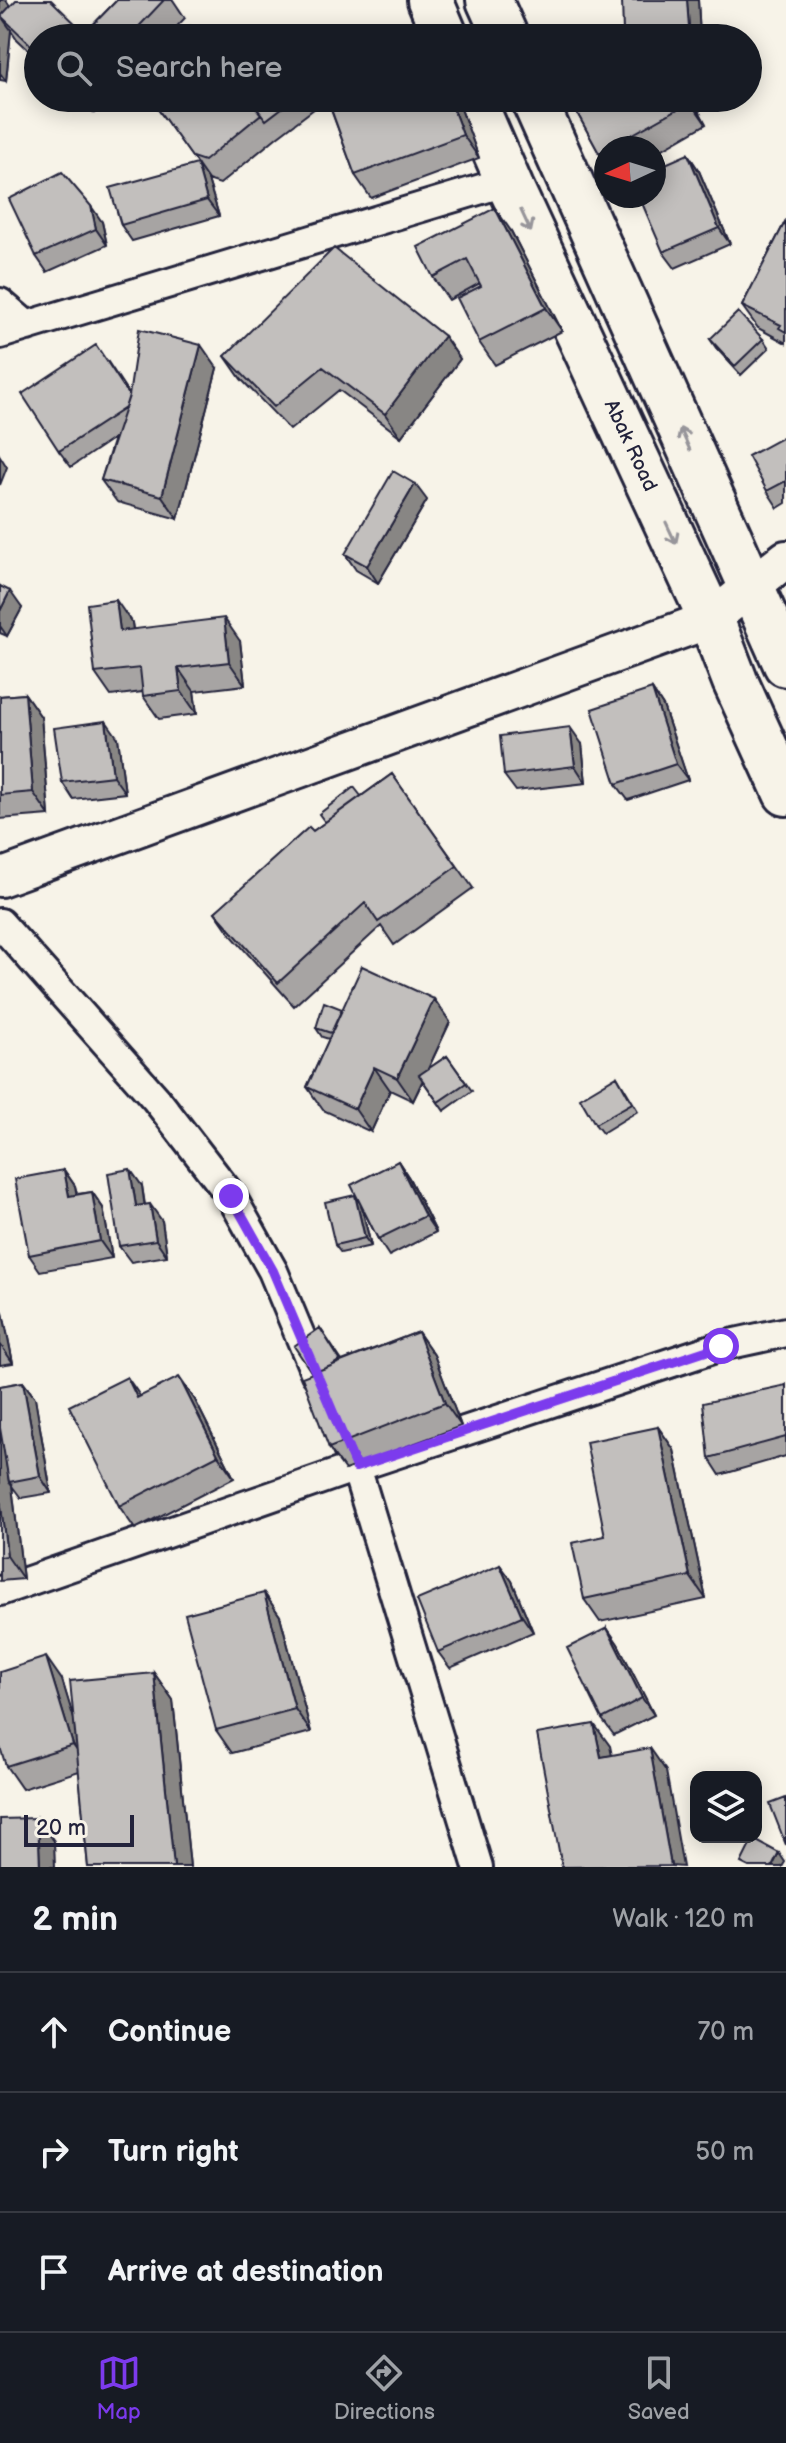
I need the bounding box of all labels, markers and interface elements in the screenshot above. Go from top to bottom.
search box [24,24,762,112]
icon: search [52,46,96,90]
text: Search here [116,50,282,86]
north arrow [594,136,666,208]
one-way arrow [519,208,534,232]
street label: Abak Road [599,396,662,495]
one-way arrow [676,428,691,452]
one-way arrow [664,520,679,544]
route end [213,1178,249,1214]
route start [703,1328,739,1364]
map controls [690,1771,762,1843]
button: layers [690,1771,762,1843]
scale bar [24,1811,134,1847]
text: 20 m [36,1815,86,1842]
text: 2 min [32,1899,118,1940]
text: Walk · 120 m [612,1904,754,1935]
icon: ahead [32,2010,76,2054]
text: Continue [108,2014,231,2050]
text: 70 m [697,2017,754,2048]
icon: right [32,2130,76,2174]
text: Turn right [108,2134,239,2170]
text: 50 m [695,2137,754,2168]
icon: arrive [32,2250,76,2294]
text: Arrive at destination [108,2254,384,2290]
tab: Map [96,2351,141,2426]
tab: Directions [334,2351,435,2426]
tab: Saved [628,2351,690,2426]

